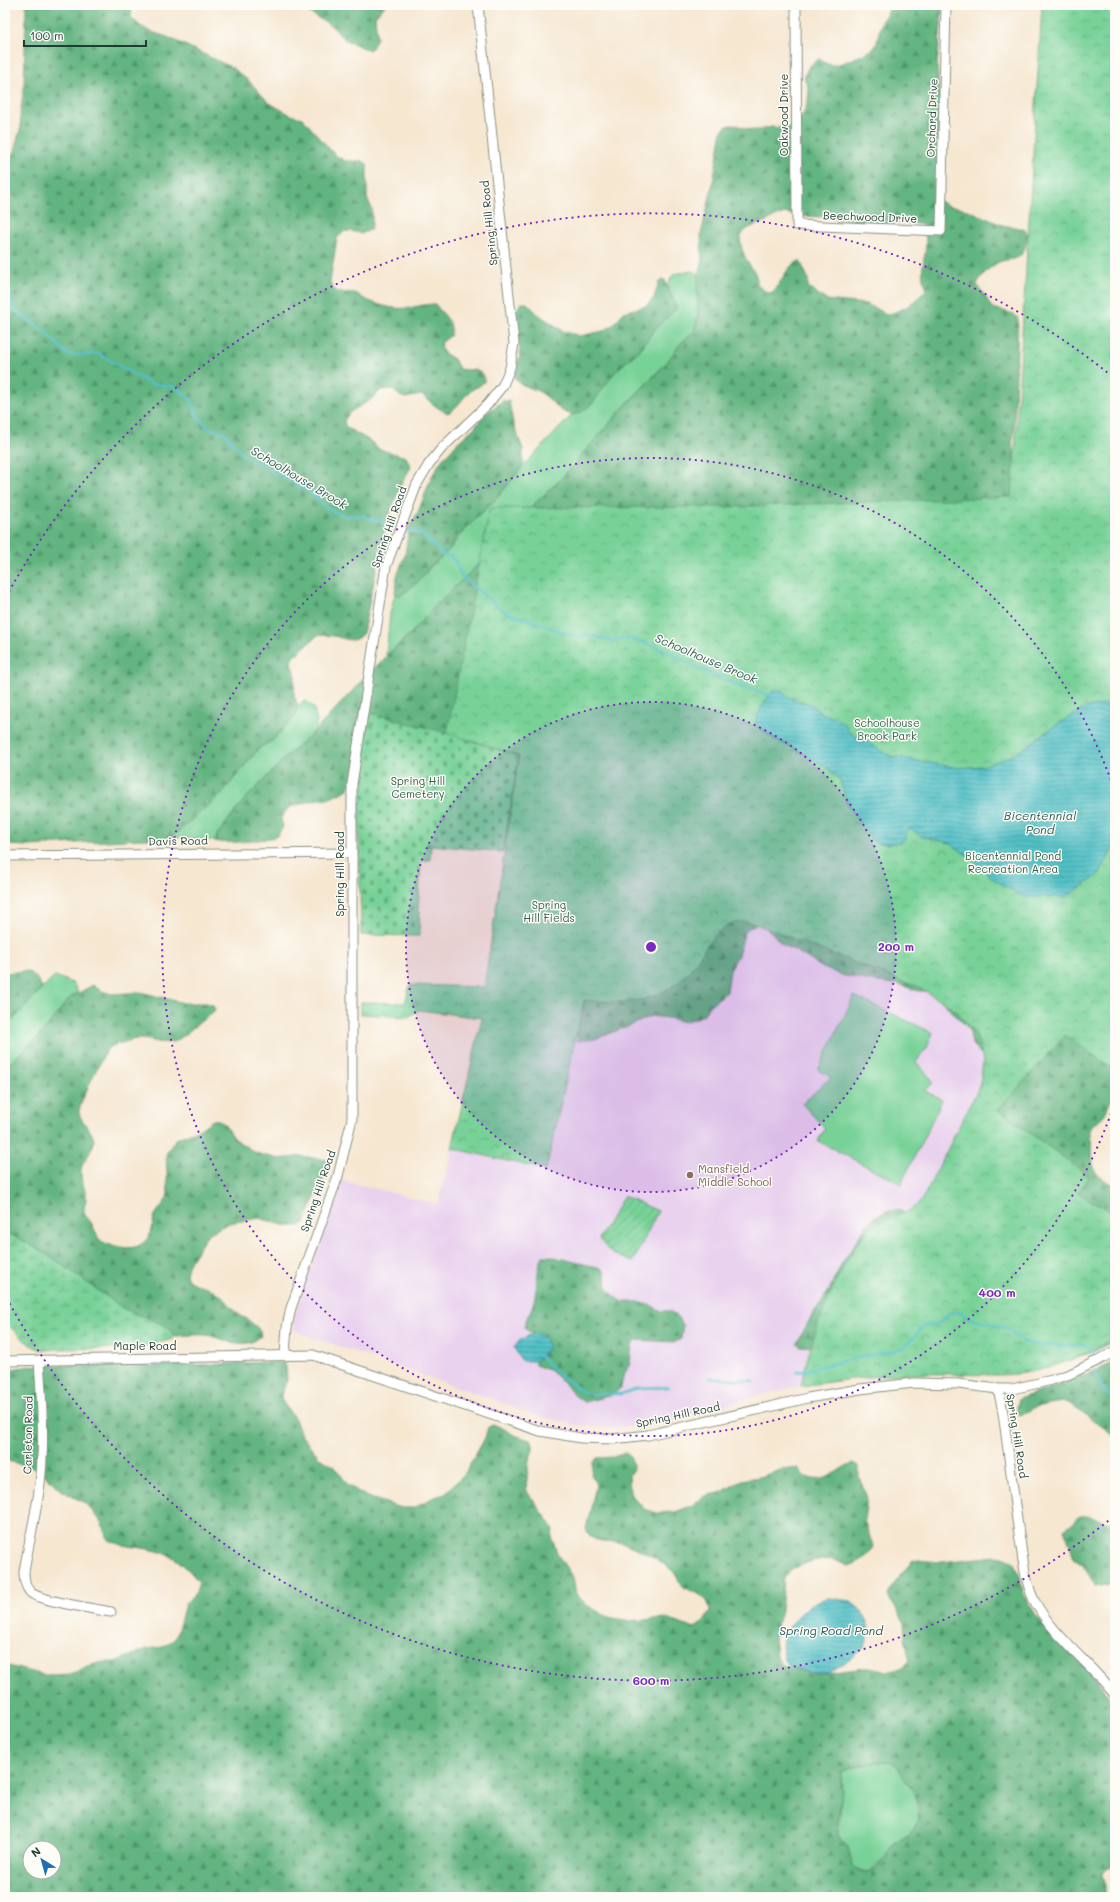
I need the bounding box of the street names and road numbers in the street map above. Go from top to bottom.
street label: Oakwood Drive [776,74,791,156]
street label: Orchard Drive [923,78,940,158]
street label: Spring Hill Road [477,180,500,266]
street label: Beechwood Drive [823,207,918,226]
street label: Spring Hill Road [368,484,410,570]
street label: Spring Hill Road [332,831,347,917]
street label: Davis Road [148,832,208,849]
street label: Spring Hill Road [297,1148,339,1234]
street label: Maple Road [114,1338,176,1353]
street label: Spring Hill Road [1003,1393,1032,1479]
street label: Carleton Road [19,1396,36,1474]
street label: Spring Hill Road [635,1398,721,1431]

